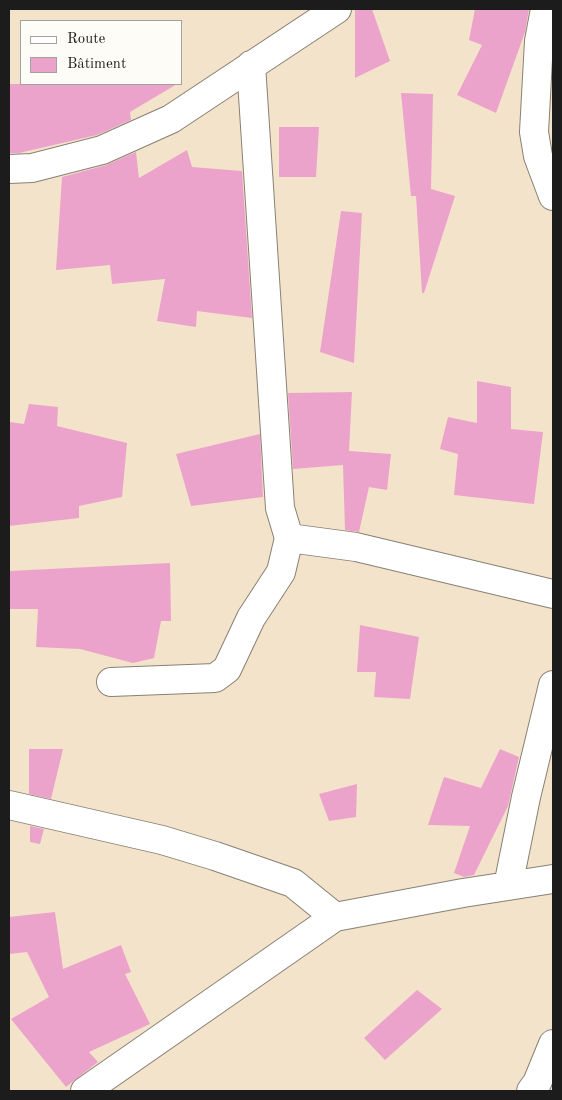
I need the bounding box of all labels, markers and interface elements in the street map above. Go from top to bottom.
legend [20,20,182,85]
text: Route [67,32,105,47]
text: Bâtiment [67,57,126,72]

